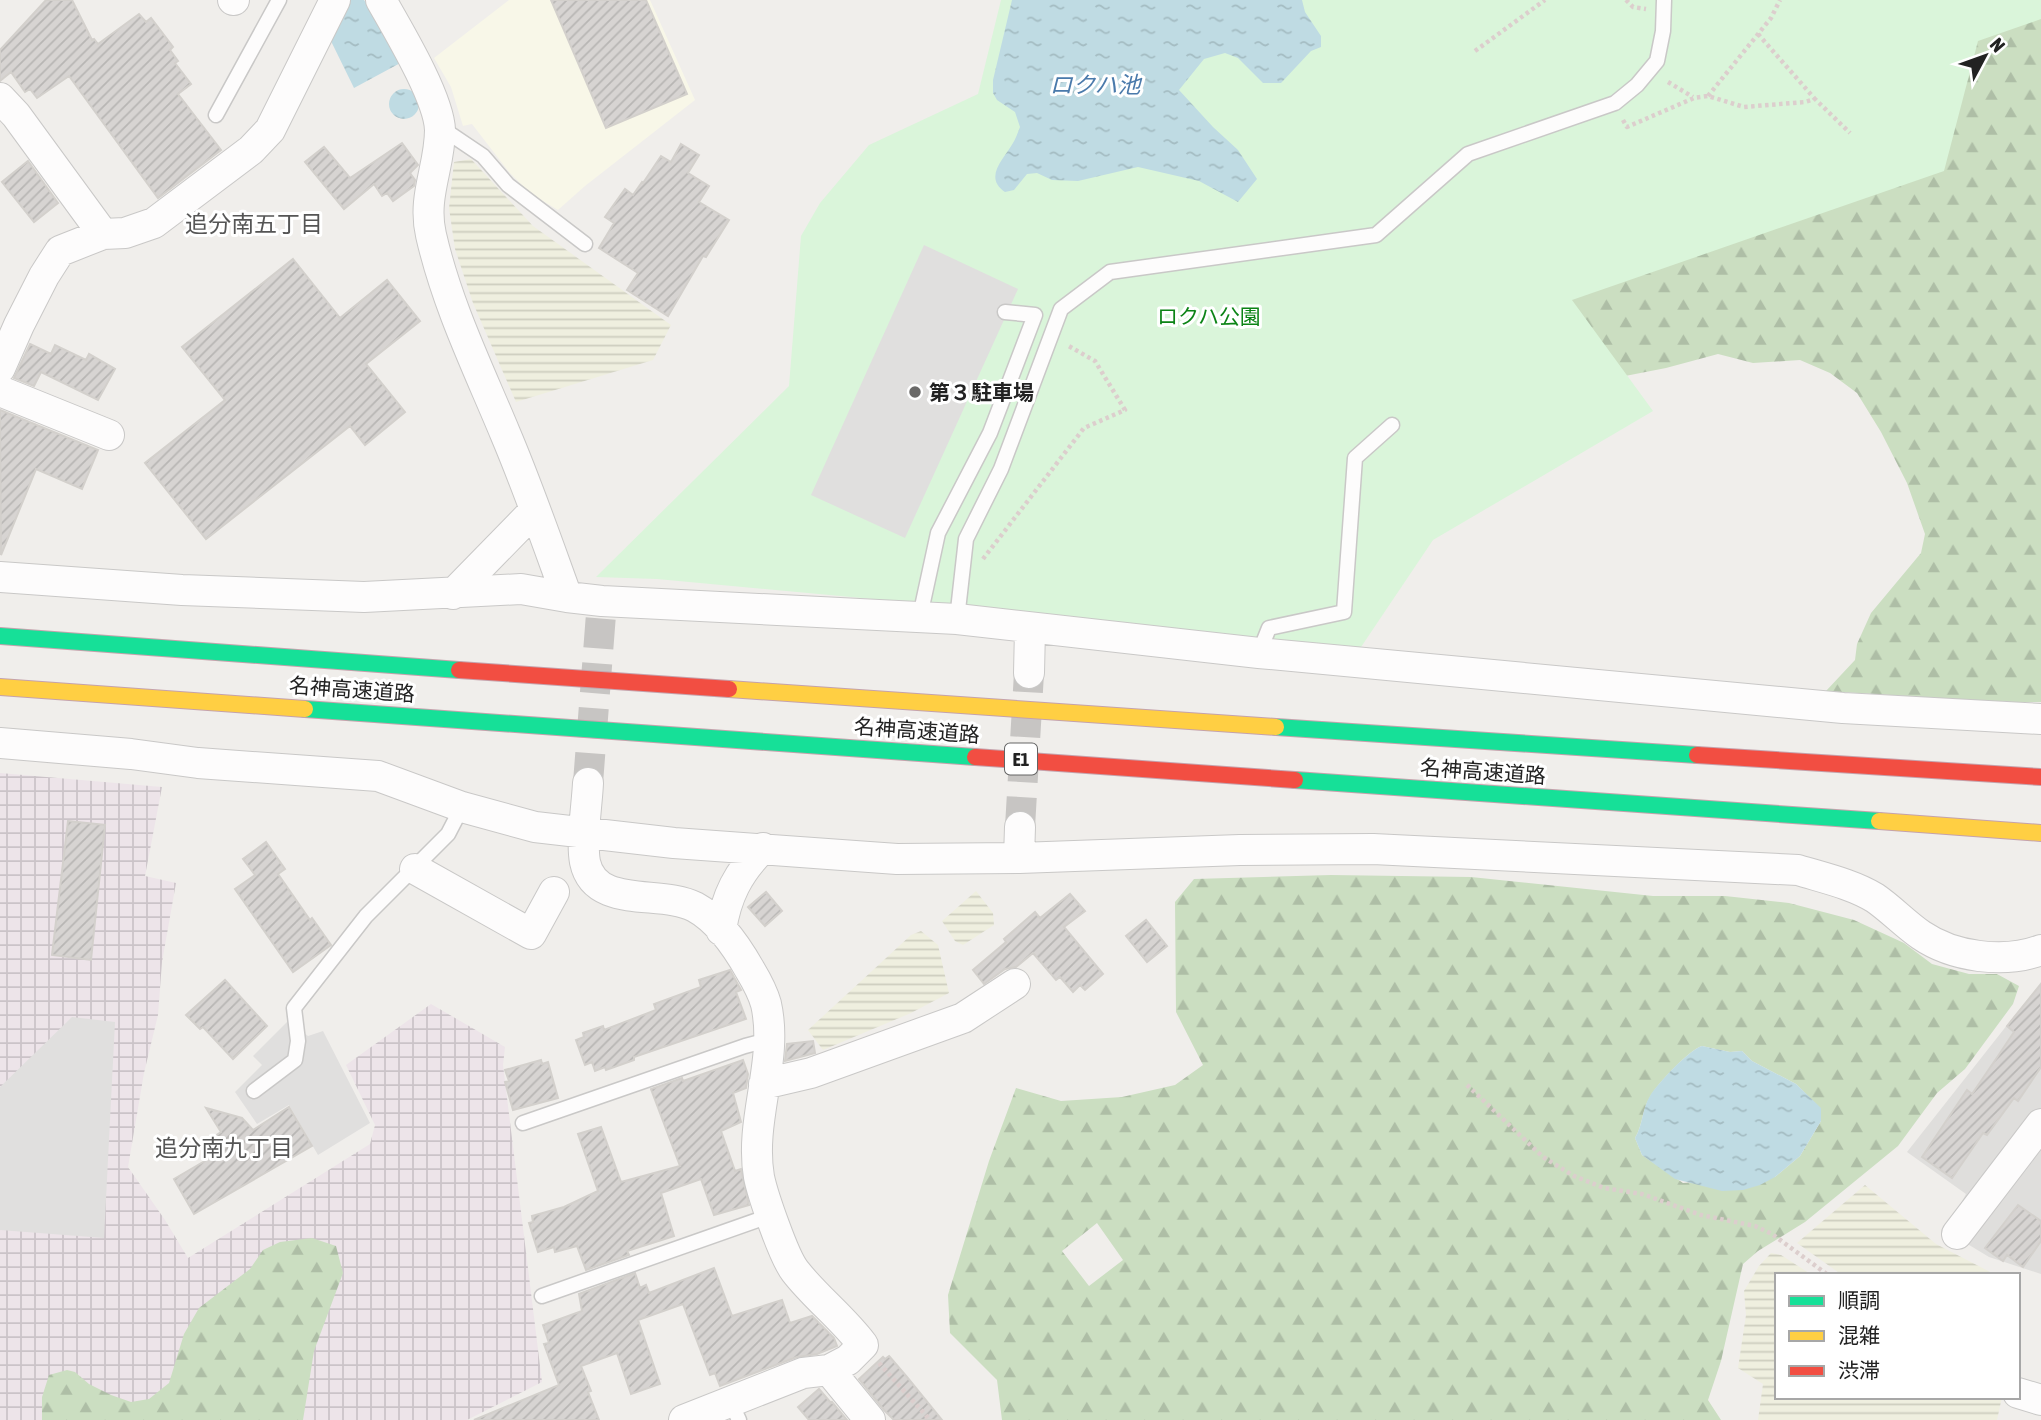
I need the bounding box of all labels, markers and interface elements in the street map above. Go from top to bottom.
north arrow [1950,21,2020,91]
text: N [1986,33,2010,56]
water label: ロクハ池 [1050,72,1142,98]
district label: 追分南五丁目 [185,211,323,237]
park label: ロクハ公園 [1157,304,1261,328]
place label: 第３駐車場 [929,380,1034,404]
marker: 第３駐車場 [907,384,923,400]
street label: 名神高速道路 [288,673,416,705]
street label: 名神高速道路 [853,714,981,746]
road number: E1 [1005,744,1037,774]
street label: 名神高速道路 [1419,755,1547,787]
district label: 追分南九丁目 [155,1135,293,1161]
legend [1775,1273,2020,1399]
text: 順調 [1838,1288,1880,1312]
text: 混雑 [1838,1323,1880,1347]
text: 渋滞 [1838,1358,1880,1382]

